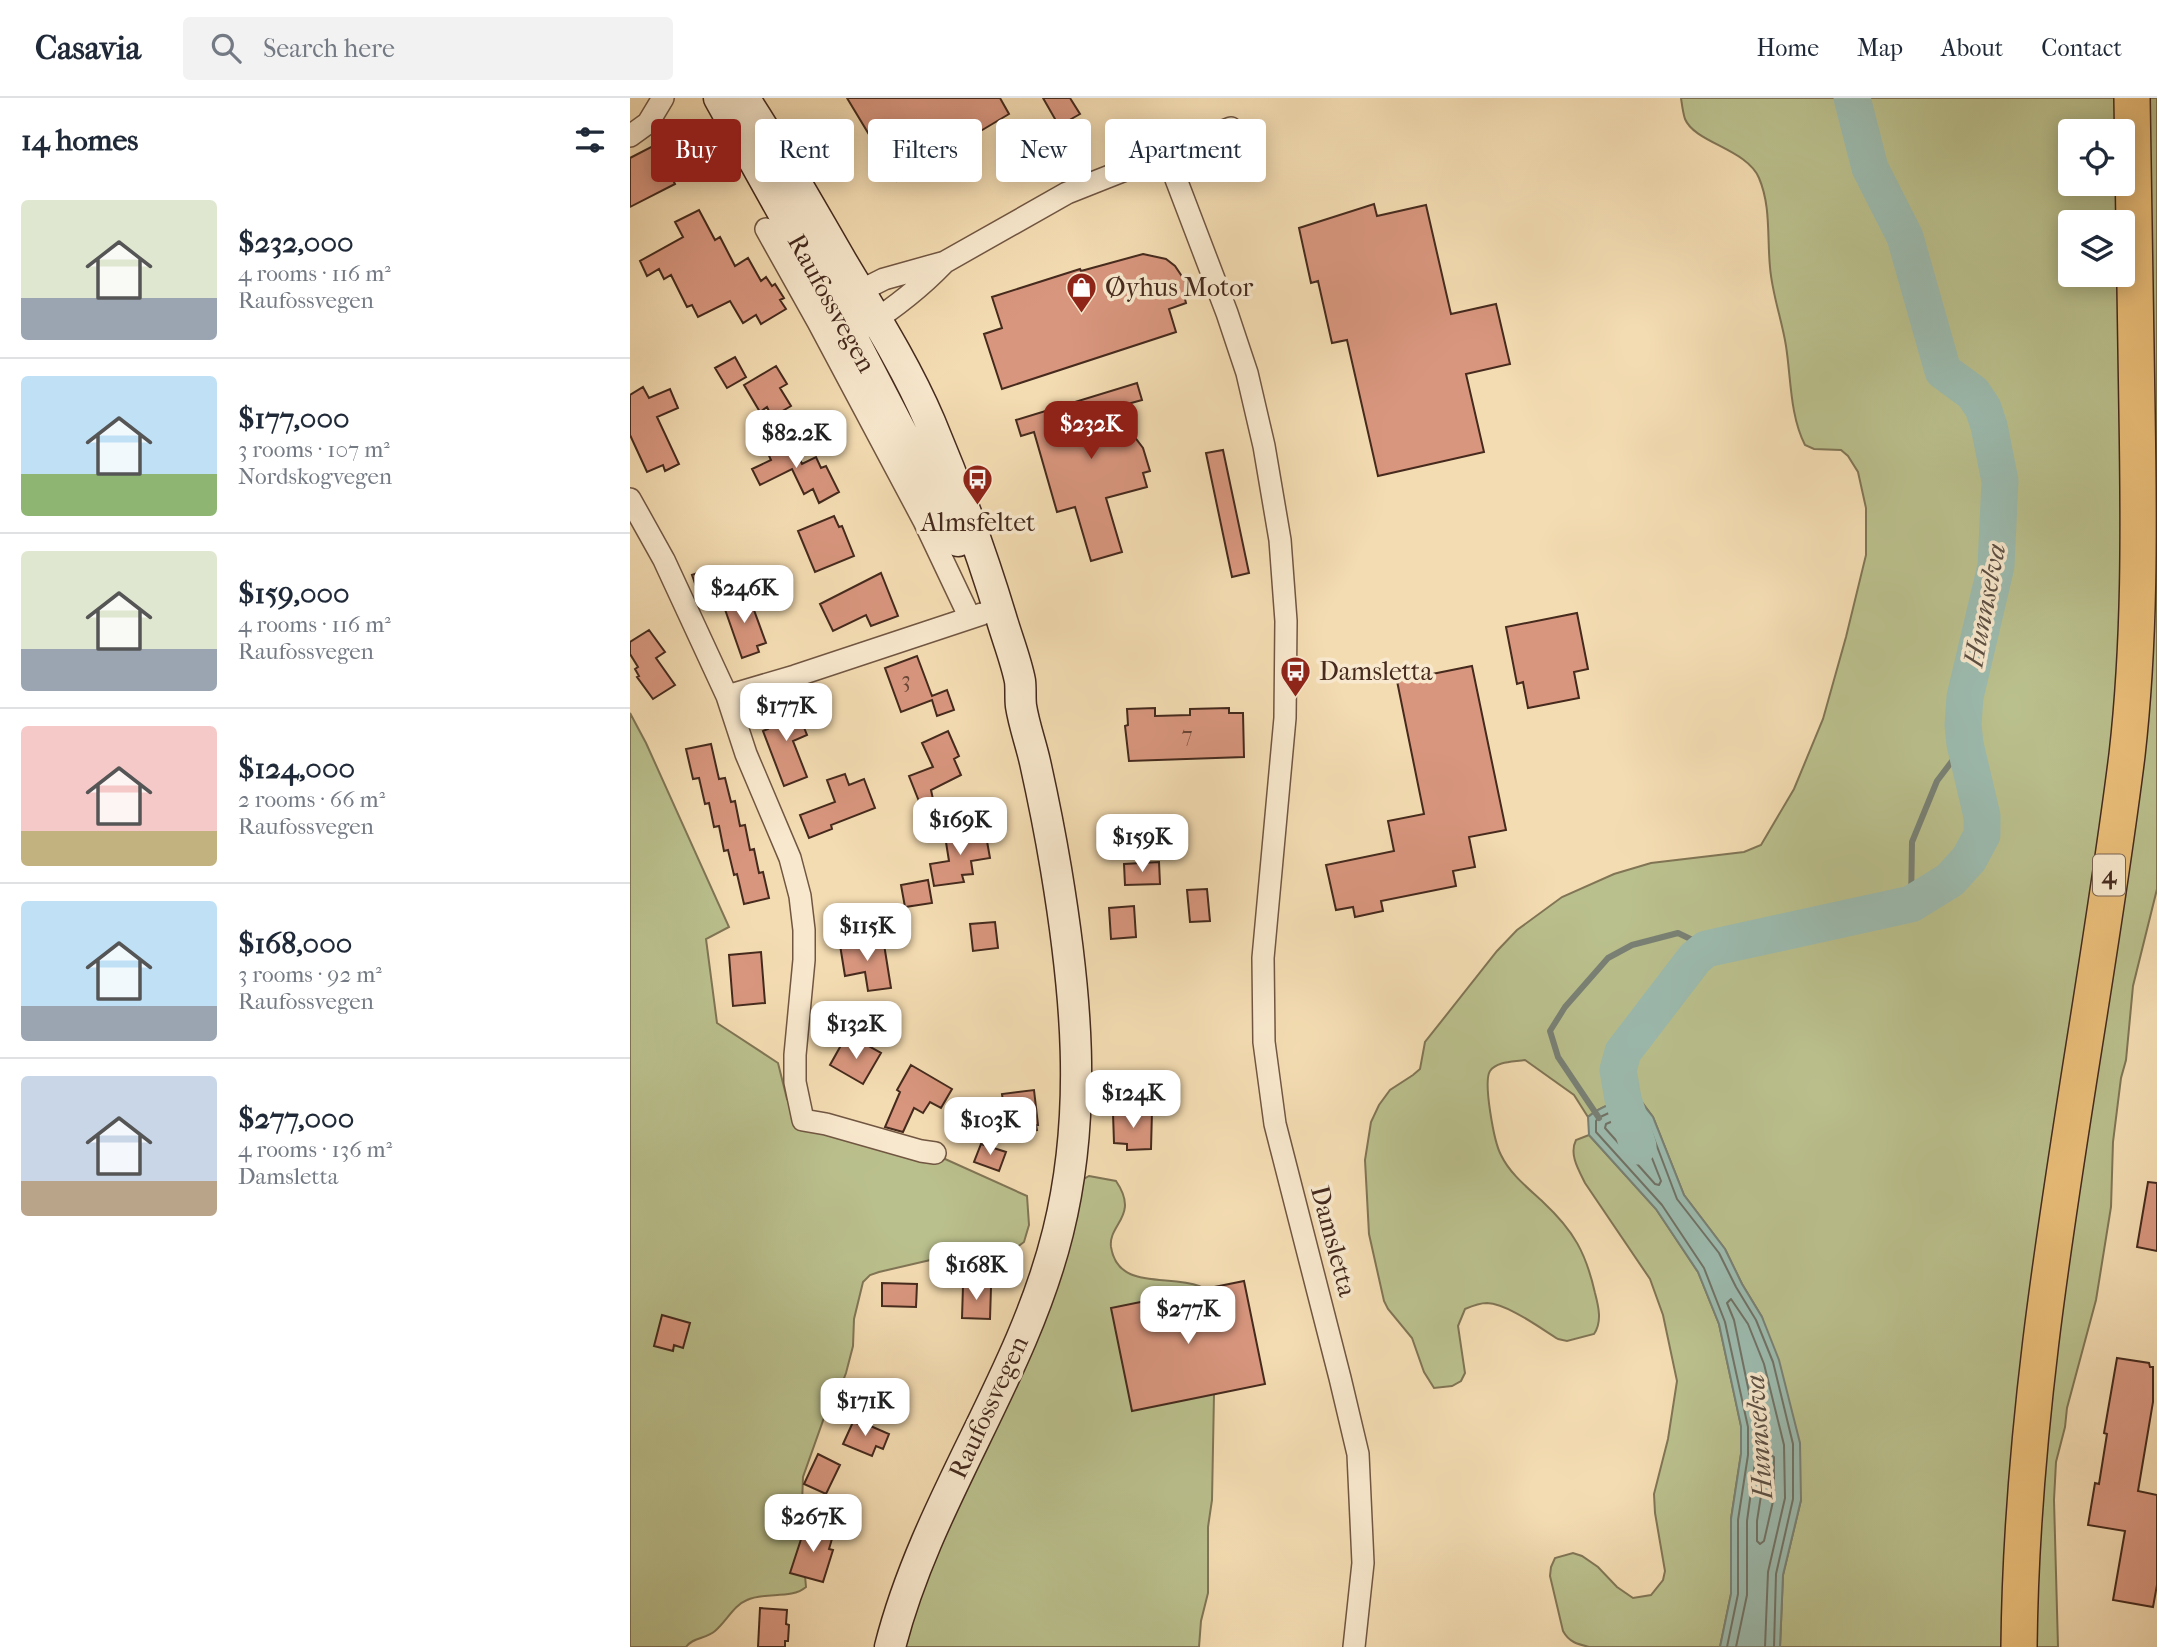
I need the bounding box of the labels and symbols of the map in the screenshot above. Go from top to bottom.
street label: Raufossvegen [781,229,882,378]
shop icon: Øyhus Motor [1065,270,1099,314]
place label: Øyhus Motor [1105,272,1253,303]
pin: $232K [1042,402,1140,461]
pin: $82.2K [739,410,853,470]
bus stop icon: Almsfeltet [961,462,995,506]
place label: Almsfeltet [920,507,1036,538]
water label: Hunnselva [1956,541,2013,670]
pin: $246K [695,566,793,625]
bus stop icon: Damsletta [1279,654,1313,698]
place label: Damsletta [1319,656,1433,687]
house number: 3 [901,666,911,693]
pin: $177K [737,684,835,743]
house number: 7 [1181,721,1193,748]
pin: $169K [911,798,1009,857]
pin: $159K [1093,814,1191,874]
road number: 4 [2093,854,2125,896]
pin: $115K [818,904,916,963]
pin: $132K [807,1002,905,1061]
pin: $124K [1084,1070,1182,1130]
pin: $103K [941,1098,1039,1157]
street label: Damsletta [1304,1182,1363,1301]
pin: $168K [927,1242,1025,1302]
pin: $277K [1139,1286,1237,1346]
street label: Raufossvegen [942,1331,1035,1483]
water label: Hunnselva [1738,1374,1779,1501]
pin: $171K [816,1378,914,1438]
pin: $267K [764,1494,862,1554]

